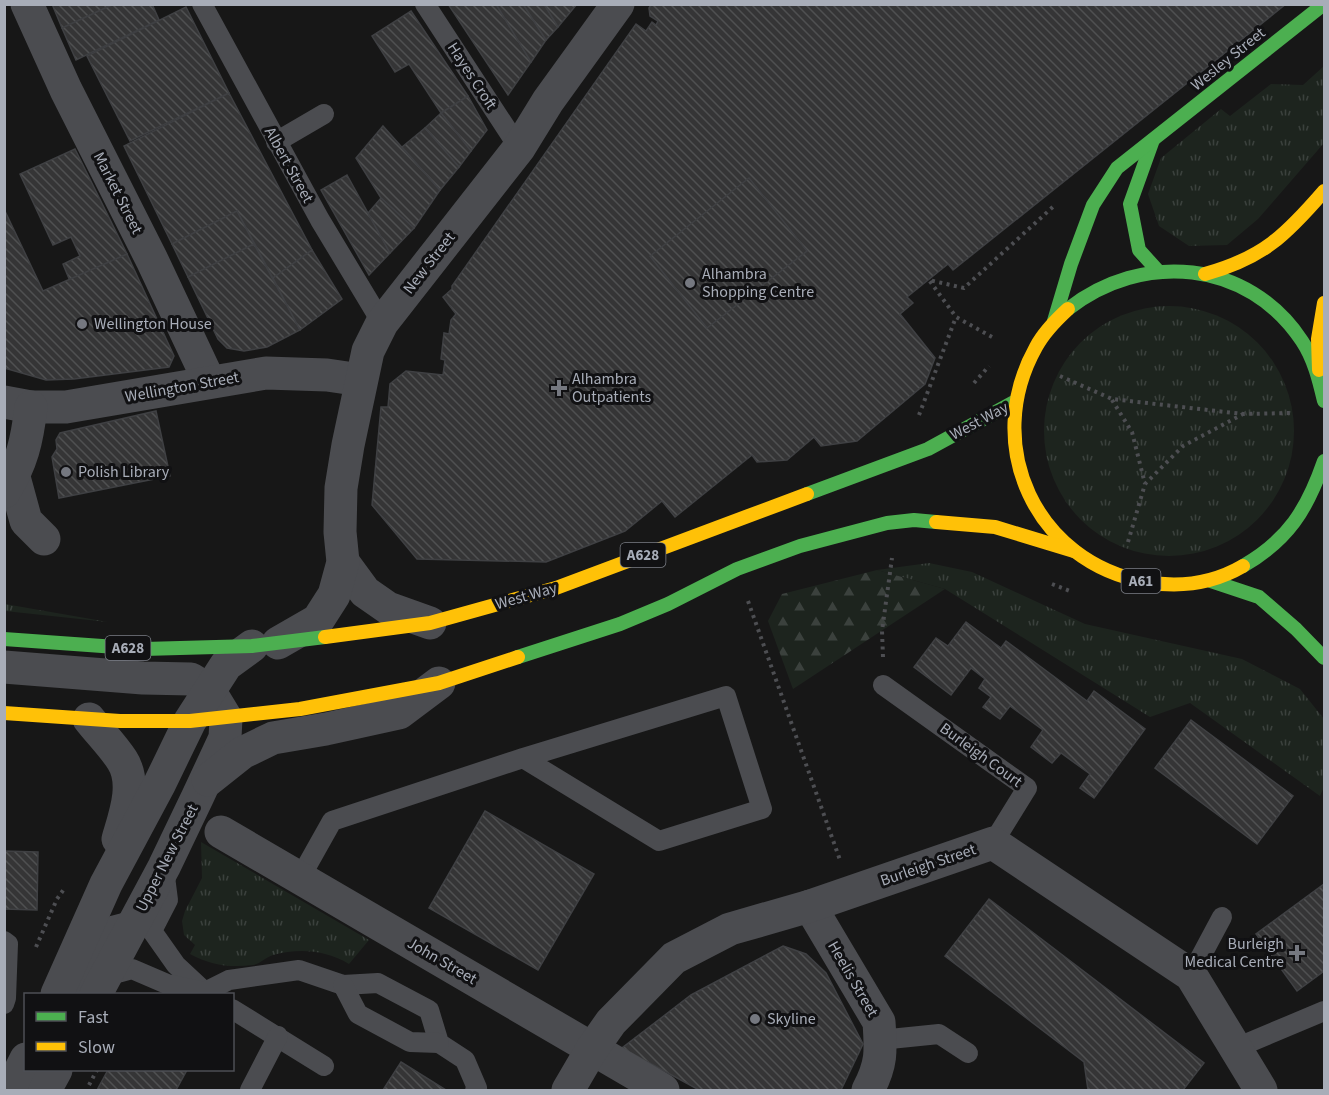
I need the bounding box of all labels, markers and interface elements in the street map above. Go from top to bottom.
street label: Wesley Street [1186,22,1270,96]
street label: Hayes Croft [442,38,502,114]
street label: Albert Street [259,123,319,207]
street label: Market Street [88,148,148,238]
street label: New Street [398,227,461,299]
place label: Alhambra Shopping Centre [702,263,814,303]
marker: Alhambra Shopping Centre [683,276,697,290]
place label: Wellington House [94,313,212,335]
marker: Wellington House [75,317,89,331]
street label: Wellington Street [123,366,241,408]
place label: Alhambra Outpatients [572,368,652,408]
marker: Alhambra Outpatients [550,379,568,397]
street label: West Way [946,396,1013,446]
place label: Polish Library [78,461,170,483]
marker: Polish Library [59,465,73,479]
road number: A628 [620,543,666,567]
road number: A61 [1122,569,1160,593]
street label: West Way [493,577,560,615]
road number: A628 [106,636,150,660]
street label: Burleigh Court [935,718,1027,793]
street label: Upper New Street [130,800,204,916]
street label: Burleigh Street [877,838,979,892]
street label: John Street [403,932,481,990]
place label: Burleigh Medical Centre [1185,933,1284,973]
street label: Heelis Street [822,937,884,1022]
marker: Burleigh Medical Centre [1288,944,1306,962]
legend [24,993,234,1071]
text: Fast [78,1005,109,1030]
place label: Skyline [767,1008,816,1030]
marker: Skyline [748,1012,762,1026]
text: Slow [78,1035,115,1060]

